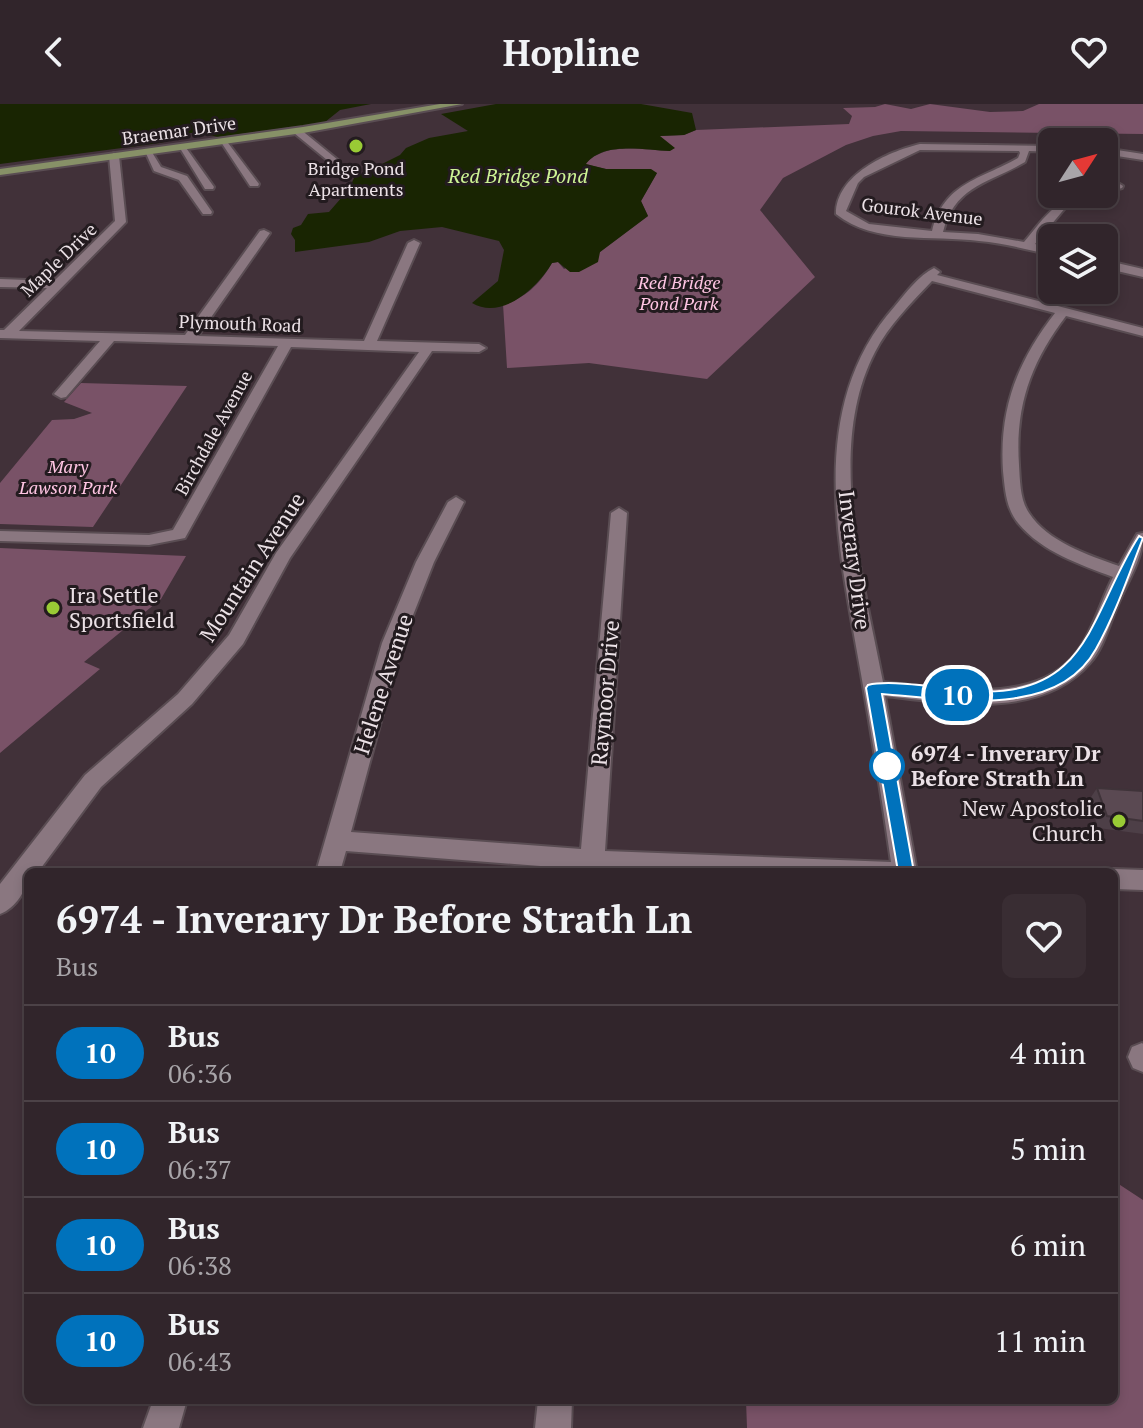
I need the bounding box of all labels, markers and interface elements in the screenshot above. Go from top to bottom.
text: Hopline [503,29,640,76]
icon: back [32,30,76,74]
icon: heart [1067,30,1111,74]
street label: Braemar Drive [120,110,237,150]
north arrow [1038,128,1118,208]
map controls [1038,128,1118,304]
marker: Bridge Pond Apartments [347,137,365,155]
place label: Bridge Pond Apartments [307,156,405,201]
water label: Red Bridge Pond [447,162,588,189]
street label: Gourok Avenue [860,192,984,230]
street label: Maple Drive [15,217,101,301]
button: layers [1038,224,1118,304]
park label: Red Bridge Pond Park [637,270,720,315]
street label: Plymouth Road [178,309,302,337]
street label: Birchdale Avenue [169,366,257,499]
park label: Mary Lawson Park [18,454,117,499]
street label: Mountain Avenue [192,486,311,647]
street label: Inverary Drive [833,489,878,631]
place label: Ira Settle Sportsfield [69,580,175,634]
marker: Ira Settle Sportsfield [44,599,62,617]
street label: Helene Avenue [346,610,419,758]
street label: Raymoor Drive [584,619,625,767]
line badge: 10 [921,669,993,721]
text: 10 [941,676,973,713]
place label: 6974 - Inverary Dr Before Strath Ln [911,738,1101,792]
marker: 6974 - Inverary Dr Before Strath Ln [870,749,904,783]
place label: New Apostolic Church [962,793,1103,847]
marker: New Apostolic Church [1110,812,1128,830]
text: 6974 - Inverary Dr Before Strath Ln [56,894,692,944]
button: heart [1002,894,1086,978]
text: Bus [56,949,98,983]
text: Bus [168,1016,220,1056]
text: 4 min [1010,1033,1086,1073]
text: 10 [84,1034,116,1071]
text: 06:36 [168,1056,232,1090]
text: Bus [168,1112,220,1152]
text: 5 min [1010,1129,1086,1169]
text: 10 [84,1130,116,1167]
text: 06:37 [168,1152,232,1186]
text: Bus [168,1208,220,1248]
text: 6 min [1010,1225,1086,1265]
text: 10 [84,1226,116,1263]
text: 06:38 [168,1248,232,1282]
text: Bus [168,1304,220,1344]
text: 11 min [994,1321,1086,1361]
text: 10 [84,1322,116,1359]
text: 06:43 [168,1344,232,1378]

